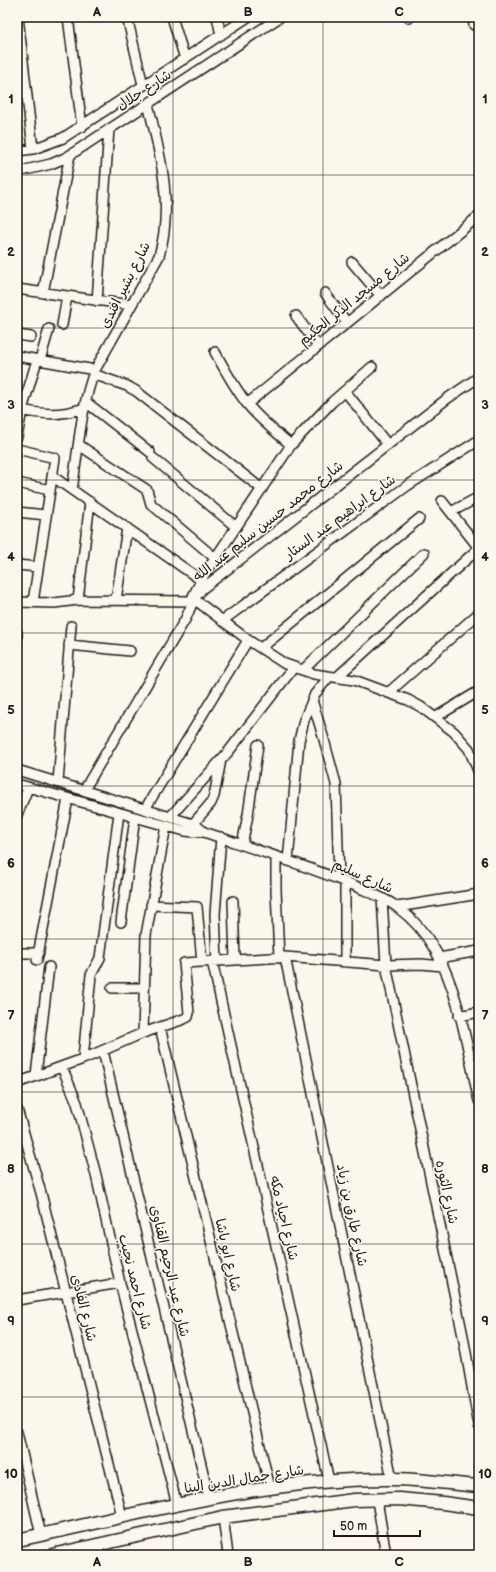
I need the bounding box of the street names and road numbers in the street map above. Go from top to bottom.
street label: شارع جلال [113,66,175,115]
street label: شارع بشير افندى [96,239,155,332]
street label: شارع مسجد الذكر الحكيم [295,249,414,351]
street label: شارع محمد حسين سليم عبد الله [190,457,348,586]
street label: شارع ابراهيم عبد الستار [280,471,400,565]
street label: شارع سليم [329,855,396,899]
street label: شارع الثوره [431,1159,462,1226]
street label: شارع طارق بن زياد [332,1162,371,1268]
street label: شارع اجياد مكه [265,1174,302,1262]
street label: شارع عبد الرحيم القناوى [145,1204,193,1339]
street label: شارع ابو باشا [210,1217,245,1293]
street label: شارع احمد نجيب [114,1232,155,1332]
street label: شارع الفادى [66,1273,101,1344]
street label: شارع جمال الدين البنا [183,1461,305,1498]

